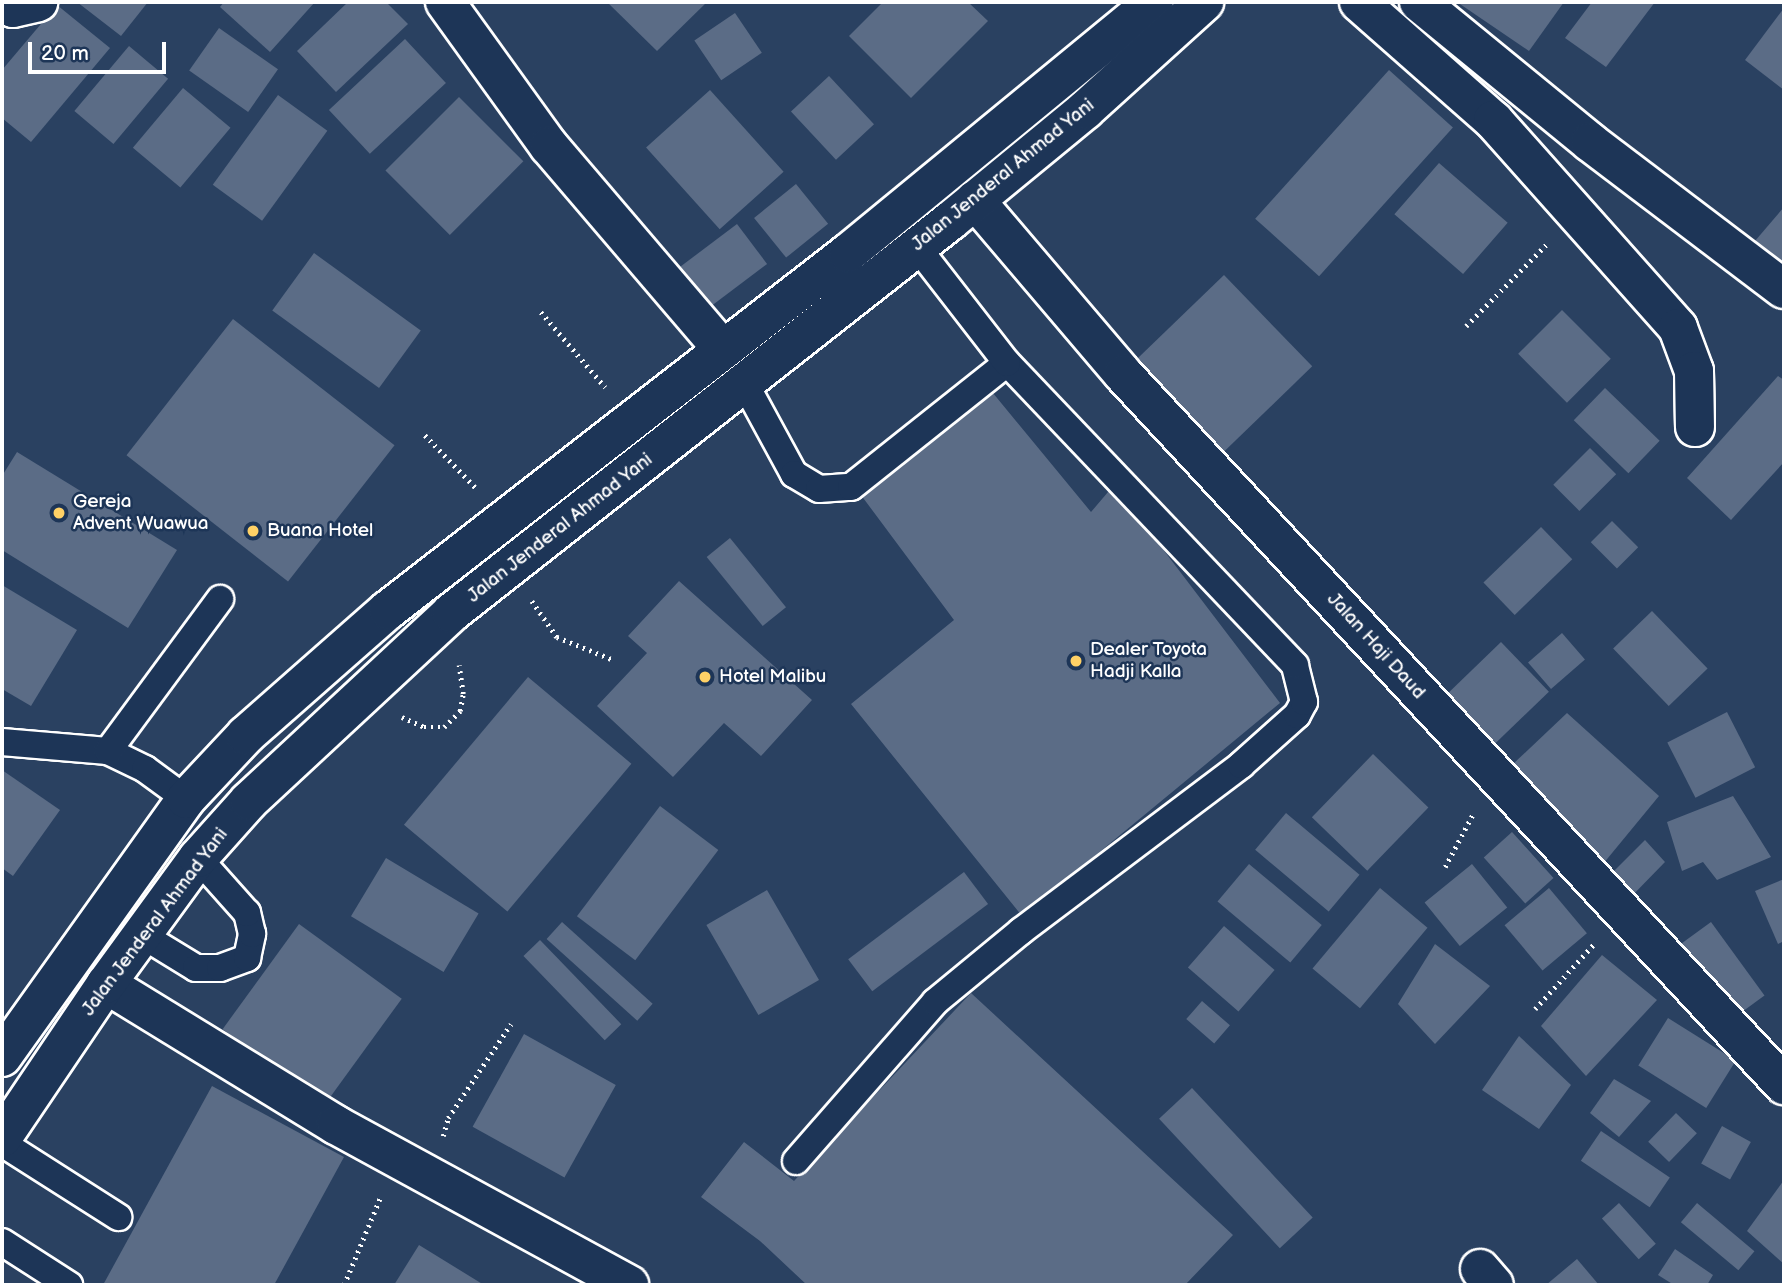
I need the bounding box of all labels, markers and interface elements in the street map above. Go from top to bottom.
scale bar [32,28,170,72]
text: 20 m [41,41,89,66]
street label: Jalan Jenderal Ahmad Yani [906,93,1100,257]
street label: Jalan Jenderal Ahmad Yani [462,448,658,608]
place label: Gereja Advent Wuawua [73,491,209,535]
marker: Gereja Advent Wuawua [51,505,67,521]
place label: Buana Hotel [267,520,373,542]
marker: Buana Hotel [245,523,261,539]
street label: Jalan Haji Daud [1322,588,1430,704]
place label: Dealer Toyota Hadji Kalla [1090,639,1208,683]
marker: Dealer Toyota Hadji Kalla [1068,653,1084,669]
place label: Hotel Malibu [719,666,826,688]
marker: Hotel Malibu [697,669,713,685]
street label: Jalan Jenderal Ahmad Yani [76,823,234,1021]

